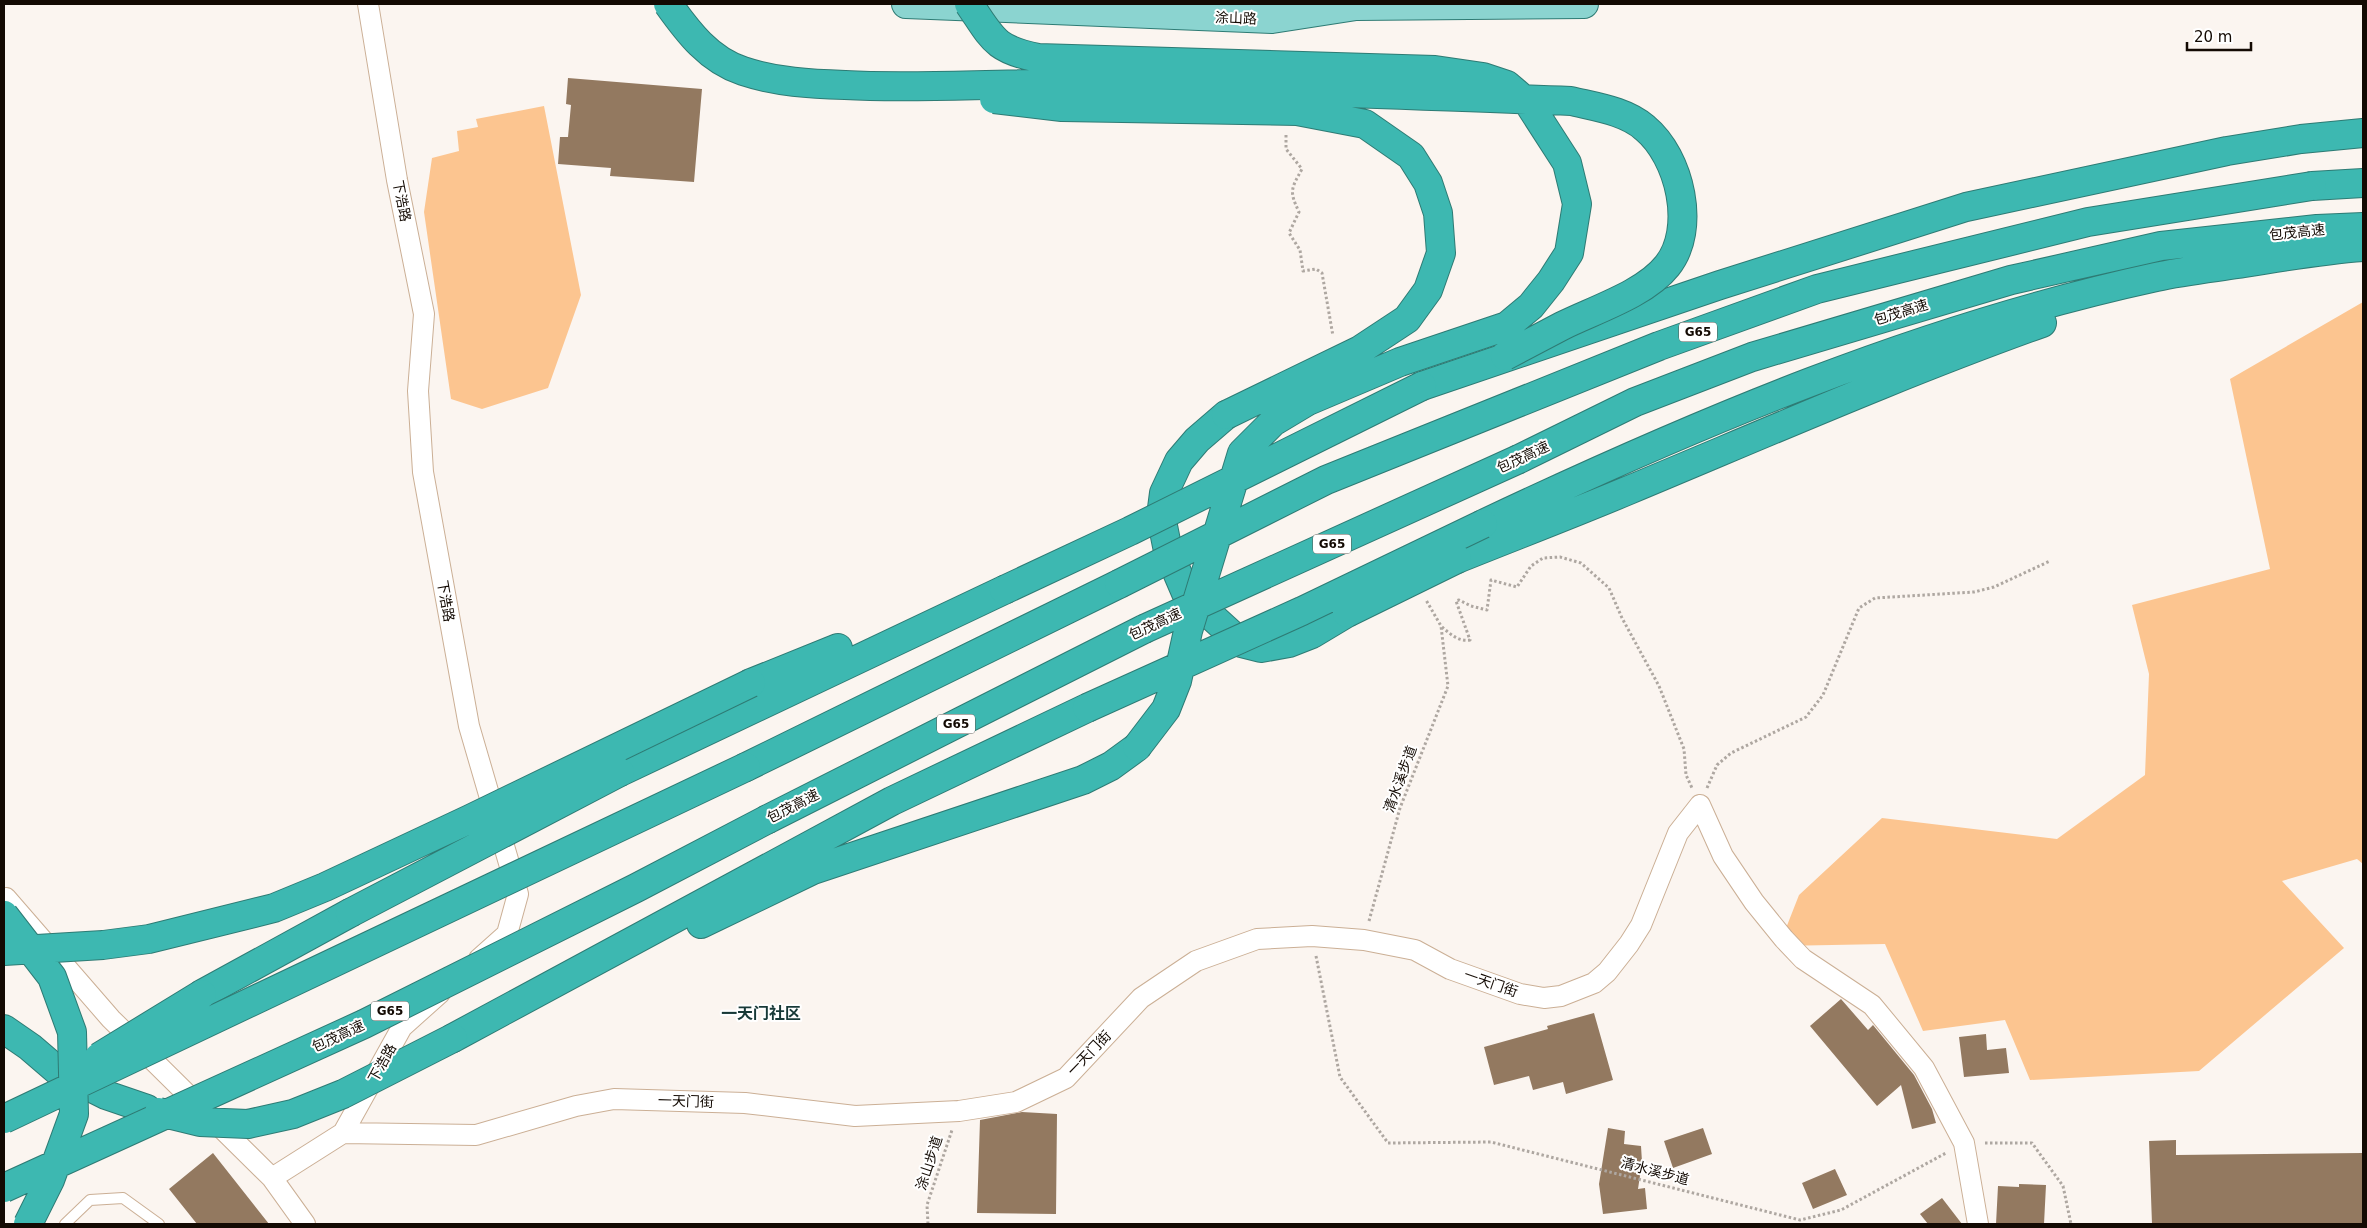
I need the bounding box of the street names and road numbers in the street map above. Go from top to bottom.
street label: 涂山路 [1215,9,1257,27]
street label: 下浩路 [390,179,414,223]
street label: 包茂高速 [2268,221,2326,243]
street label: 包茂高速 [1872,296,1930,328]
road number: G65 [1679,322,1717,342]
street label: 包茂高速 [1494,438,1552,476]
road number: G65 [1313,534,1351,554]
street label: 下浩路 [434,579,458,623]
street label: 包茂高速 [1126,605,1184,643]
road number: G65 [937,714,975,734]
street label: 清水溪步道 [1381,743,1419,815]
street label: 包茂高速 [764,786,822,826]
street label: 一天门街 [1462,966,1520,1000]
road number: G65 [371,1001,409,1020]
street label: 包茂高速 [309,1017,367,1055]
street label: 一天门街 [1064,1027,1114,1079]
street label: 下浩路 [365,1041,399,1085]
street label: 一天门街 [658,1092,714,1110]
street label: 涂山步道 [913,1134,945,1192]
street label: 清水溪步道 [1619,1154,1691,1188]

